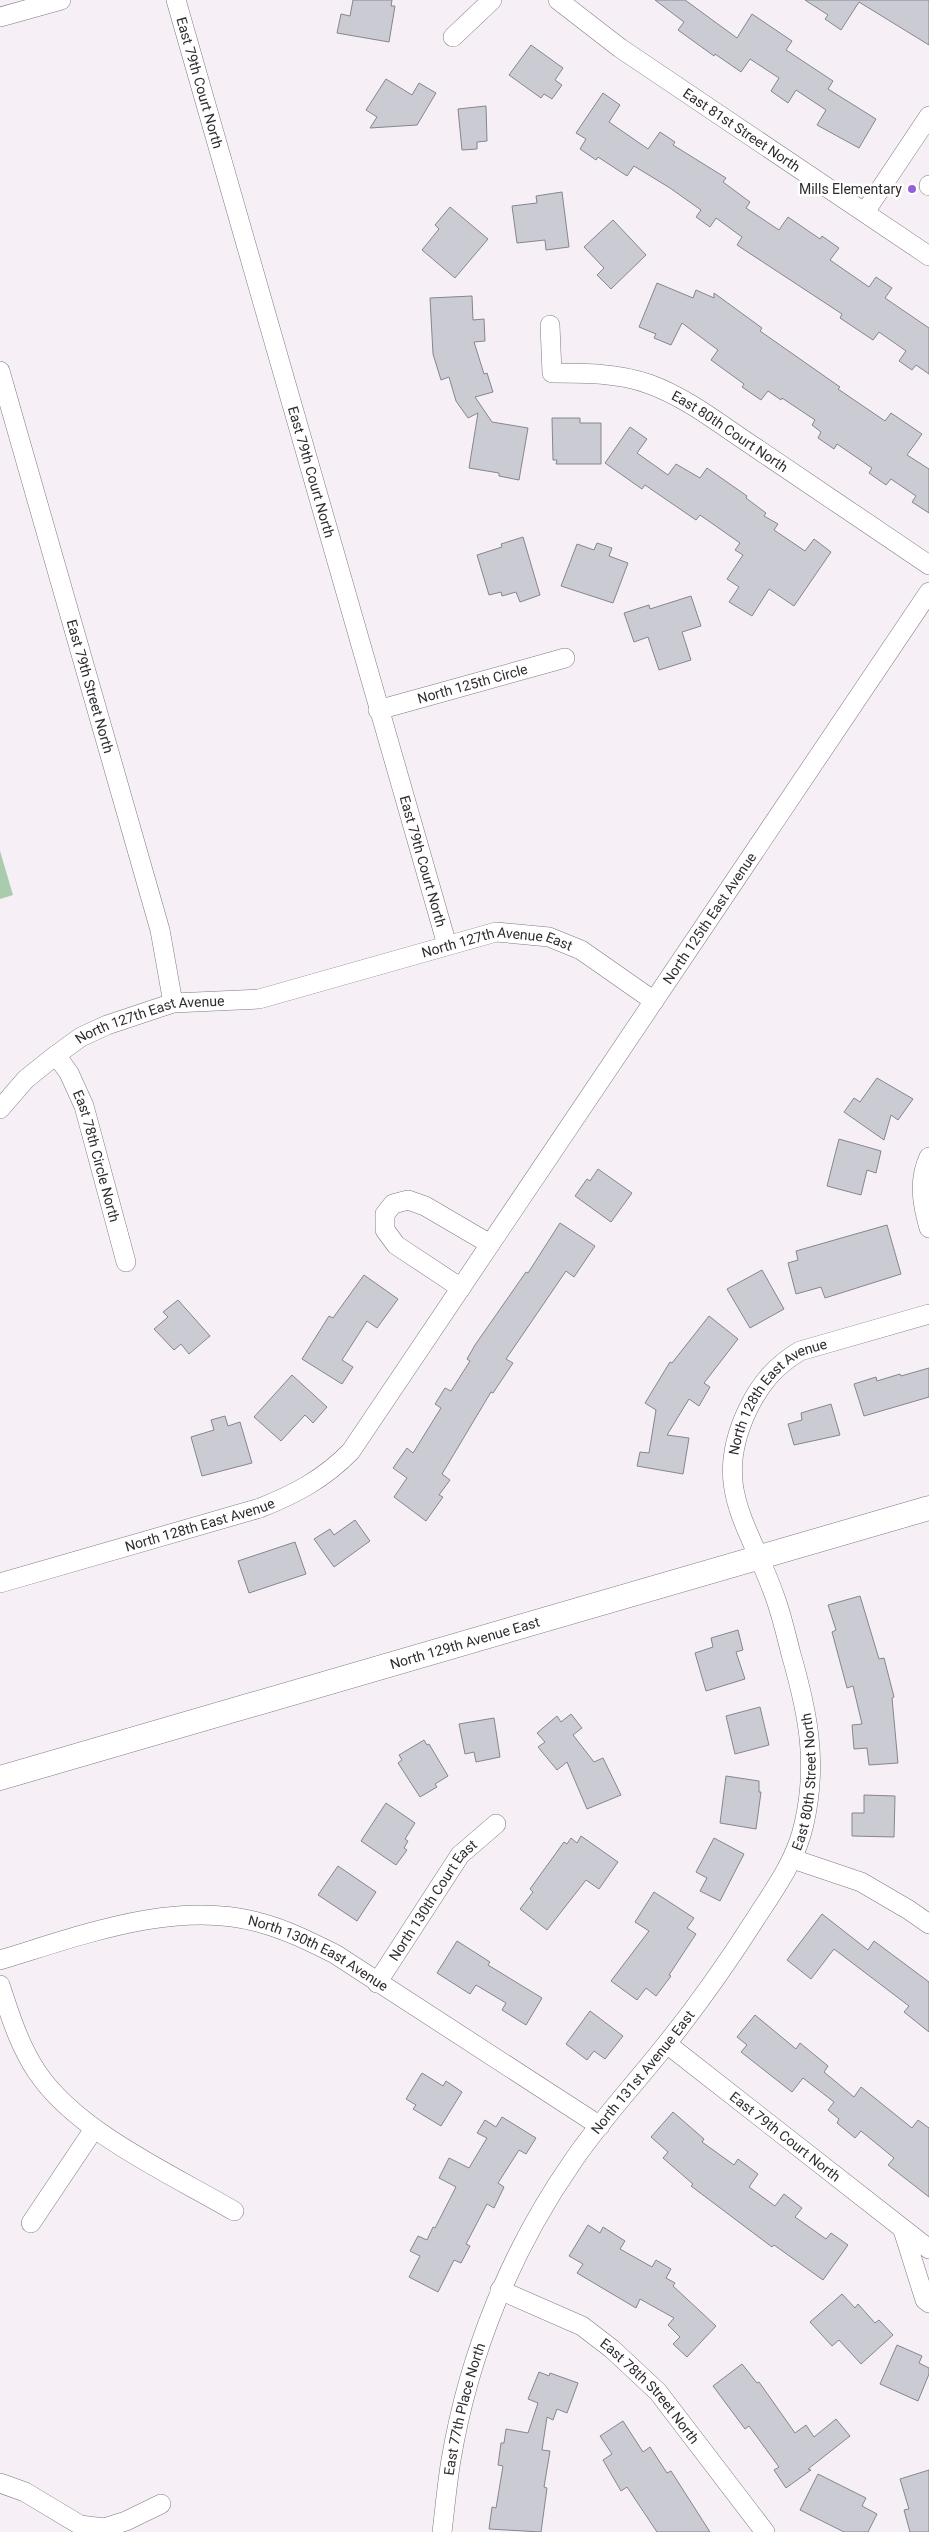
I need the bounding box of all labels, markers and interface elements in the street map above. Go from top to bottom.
street label: East 79th Court North [173,15,226,150]
street label: East 81st Street North [680,85,803,175]
place label: Mills Elementary [799,181,902,197]
marker: Mills Elementary [906,183,918,195]
street label: East 80th Court North [669,387,791,475]
street label: East 79th Court North [285,404,338,539]
street label: East 79th Street North [64,618,117,755]
street label: North 125th Circle [416,661,529,707]
street label: East 79th Court North [397,794,449,929]
street label: North 125th East Avenue [660,849,759,987]
street label: North 127th Avenue East [420,924,575,961]
street label: North 127th East Avenue [72,993,225,1047]
street label: East 78th Circle North [70,1087,123,1224]
street label: North 128th East Avenue [725,1336,829,1456]
street label: North 128th East Avenue [123,1495,277,1555]
street label: North 129th Avenue East [388,1613,542,1672]
street label: East 80th Street North [788,1712,819,1852]
street label: North 130th Court East [386,1836,480,1964]
street label: North 130th East Avenue [246,1912,391,1994]
street label: North 131st Avenue East [588,2007,698,2137]
street label: East 79th Court North [727,2088,844,2185]
street label: East 78th Street North [597,2335,703,2447]
street label: East 77th Place North [441,2341,488,2477]

